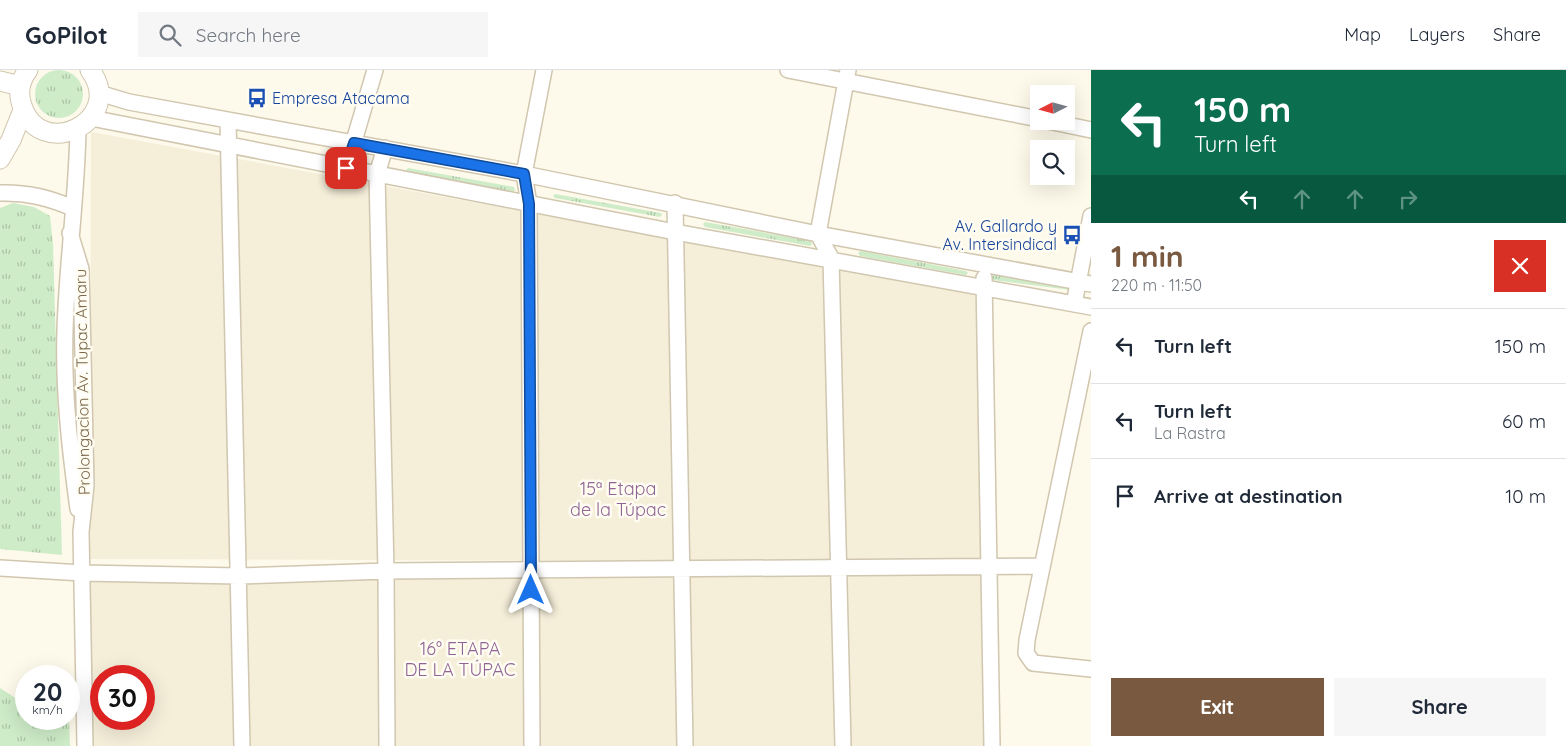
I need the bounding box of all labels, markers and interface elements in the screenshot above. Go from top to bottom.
search box [138,12,488,57]
text: GoPilot [25,20,108,50]
icon: search [156,21,184,49]
text: Search here [196,23,301,47]
text: Map [1344,23,1381,46]
text: Layers [1409,23,1465,46]
text: Share [1493,23,1541,46]
north arrow [1030,85,1075,130]
map controls [1030,85,1075,185]
bus stop icon: Empresa Atacama [246,87,268,109]
text: 150 m [1194,87,1291,131]
place label: Empresa Atacama [272,88,410,108]
icon: left [1111,90,1176,155]
text: Turn left [1194,130,1277,158]
button: search [1030,140,1075,185]
pin [325,147,367,189]
icon: arrive [332,154,360,182]
icon: left [1235,185,1263,213]
icon: ahead [1288,185,1316,213]
icon: ahead [1341,185,1369,213]
icon: right [1394,185,1422,213]
place label: Av. Gallardo y Av. Intersindical [943,216,1057,254]
bus stop icon: Av. Gallardo y Av. Intersindical [1061,224,1083,246]
text: 1 min [1111,237,1184,275]
button: close [1494,240,1546,292]
street label: Prolongacion Av. Tupac Amaru [70,269,94,495]
text: 220 m · 11:50 [1111,275,1202,295]
icon: left [1111,332,1139,360]
text: Turn left [1154,334,1232,358]
text: 150 m [1495,334,1546,358]
text: Turn left [1154,399,1232,423]
icon: left [1111,407,1139,435]
text: 60 m [1502,409,1546,433]
text: La Rastra [1154,423,1226,443]
district label: 15ª Etapa de la Túpac [570,477,666,521]
icon: arrive [1111,482,1139,510]
text: Arrive at destination [1154,484,1343,508]
text: 10 m [1505,484,1546,508]
position arrow [504,563,556,615]
district label: 16° ETAPA DE LA TÚPAC [404,637,516,681]
speed limit sign: 30 [90,665,155,730]
text: 20 [33,676,62,707]
button: Exit [1111,678,1324,736]
button: Share [1334,678,1546,736]
text: km/h [32,702,63,717]

